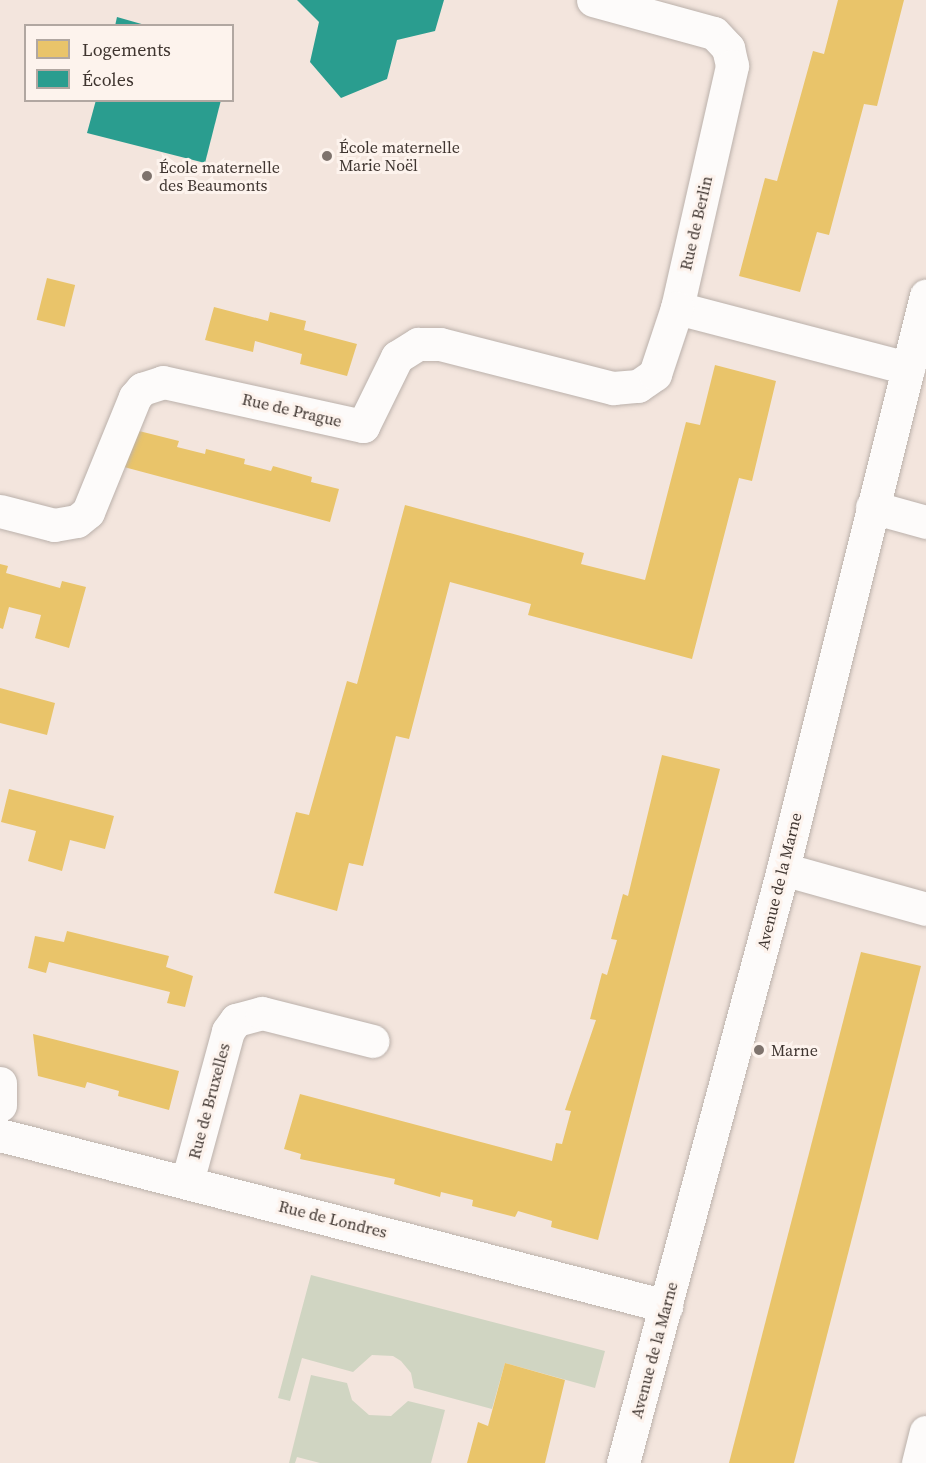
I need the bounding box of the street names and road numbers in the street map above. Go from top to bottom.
street label: Rue de Berlin [676,174,716,272]
street label: Rue de Prague [240,389,344,431]
street label: Avenue de la Marne [753,811,805,951]
street label: Rue de Bruxelles [184,1041,234,1161]
street label: Rue de Londres [277,1196,389,1242]
street label: Avenue de la Marne [627,1280,681,1420]

